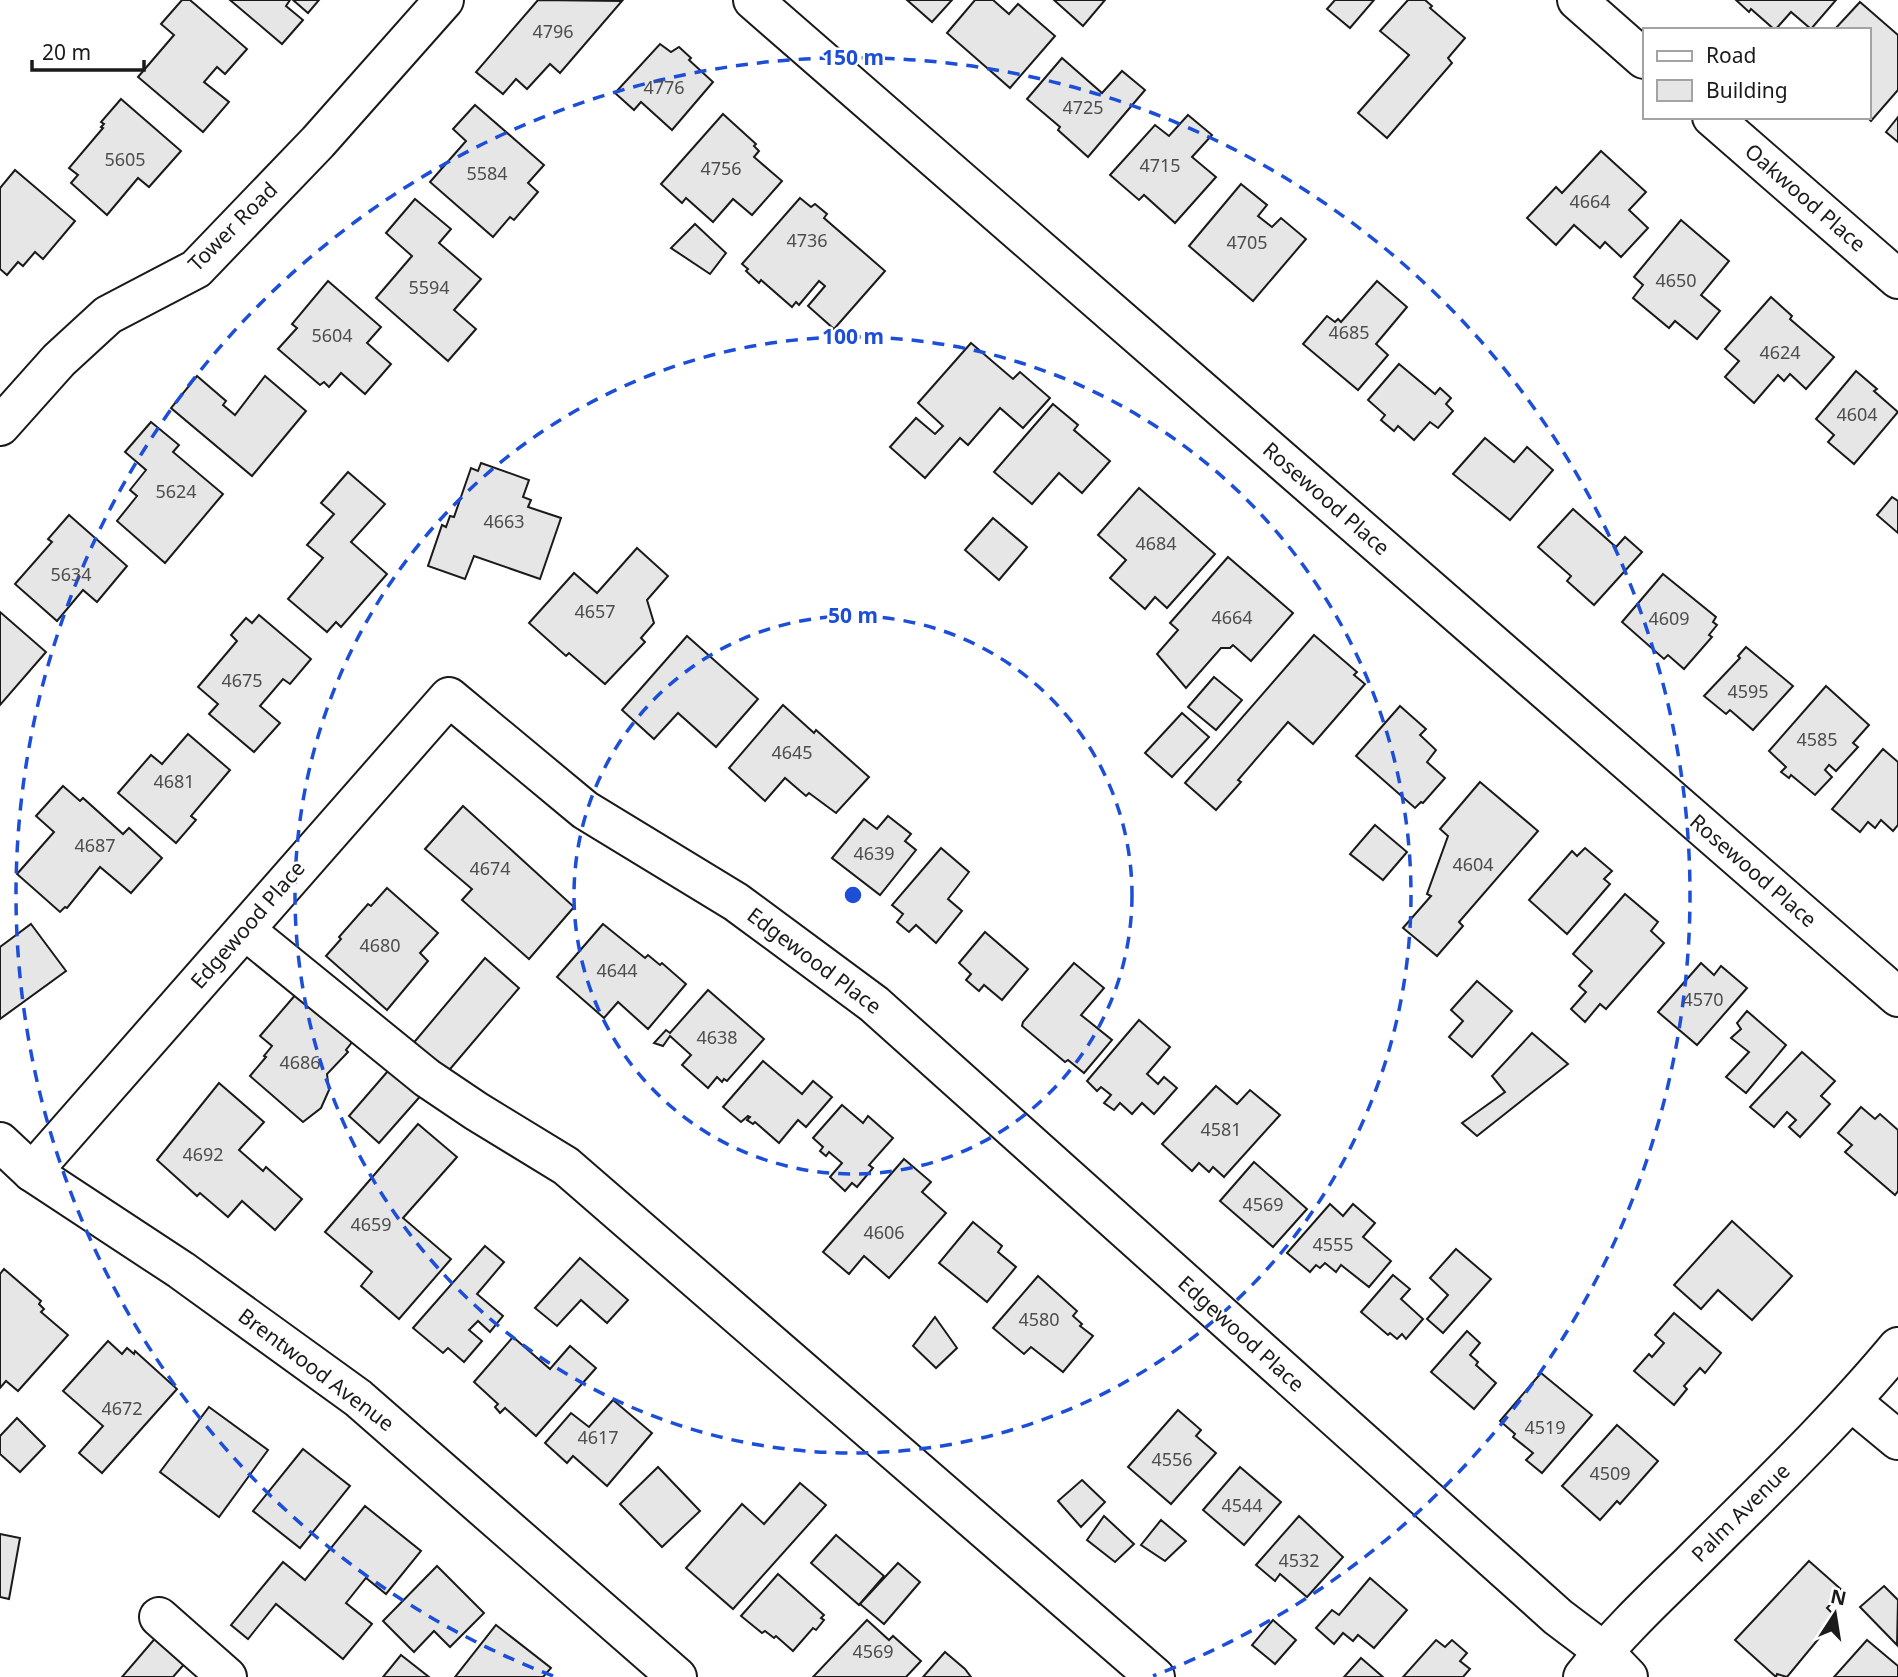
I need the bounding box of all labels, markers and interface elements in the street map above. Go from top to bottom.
house number: 4796 [532,19,574,43]
scale bar [32,28,144,72]
legend [1643,28,1870,119]
text: 20 m [42,38,91,66]
text: Road [1706,41,1756,69]
text: 150 m [822,43,884,71]
house number: 4776 [643,75,685,99]
text: Building [1706,76,1788,104]
house number: 4725 [1062,95,1104,119]
street label: Oakwood Place [1739,137,1872,258]
house number: 5605 [104,147,146,171]
house number: 4715 [1139,153,1181,177]
house number: 4756 [700,156,742,180]
house number: 5584 [466,161,508,185]
street label: Tower Road [182,176,283,277]
house number: 4664 [1569,189,1611,213]
house number: 4736 [786,228,828,252]
house number: 4705 [1226,230,1268,254]
house number: 4650 [1655,268,1697,292]
house number: 5594 [408,275,450,299]
house number: 4685 [1328,320,1370,344]
text: 100 m [822,322,884,350]
house number: 5604 [311,323,353,347]
house number: 4624 [1759,340,1801,364]
house number: 4604 [1836,402,1878,426]
street label: Rosewood Place [1257,435,1396,561]
house number: 5624 [155,479,197,503]
house number: 4663 [483,509,525,533]
house number: 4684 [1135,531,1177,555]
house number: 5634 [50,562,92,586]
house number: 4657 [574,599,616,623]
text: 50 m [828,601,878,629]
house number: 4664 [1211,605,1253,629]
house number: 4609 [1648,606,1690,630]
house number: 4675 [221,668,263,692]
house number: 4595 [1727,679,1769,703]
house number: 4585 [1796,727,1838,751]
house number: 4645 [771,740,813,764]
house number: 4681 [153,769,195,793]
street label: Rosewood Place [1684,807,1823,933]
house number: 4687 [74,833,116,857]
house number: 4639 [853,841,895,865]
house number: 4604 [1452,852,1494,876]
street label: Edgewood Place [184,854,311,994]
house number: 4674 [469,856,511,880]
centre of rings [841,883,865,907]
street label: Edgewood Place [742,901,887,1020]
house number: 4680 [359,933,401,957]
house number: 4644 [596,958,638,982]
house number: 4570 [1682,987,1724,1011]
house number: 4638 [696,1025,738,1049]
house number: 4686 [279,1050,321,1074]
house number: 4581 [1200,1117,1242,1141]
house number: 4692 [182,1142,224,1166]
house number: 4569 [1242,1192,1284,1216]
house number: 4659 [350,1212,392,1236]
house number: 4606 [863,1220,905,1244]
house number: 4555 [1312,1232,1354,1256]
street label: Edgewood Place [1172,1269,1311,1398]
street label: Brentwood Avenue [233,1301,400,1437]
house number: 4580 [1018,1307,1060,1331]
house number: 4672 [101,1396,143,1420]
house number: 4519 [1524,1415,1566,1439]
house number: 4617 [577,1425,619,1449]
house number: 4556 [1151,1447,1193,1471]
street label: Palm Avenue [1685,1457,1796,1568]
house number: 4509 [1589,1461,1631,1485]
house number: 4544 [1221,1493,1263,1517]
house number: 4532 [1278,1548,1320,1572]
north arrow [1800,1579,1870,1649]
text: N [1828,1583,1849,1612]
house number: 4569 [852,1639,894,1663]

